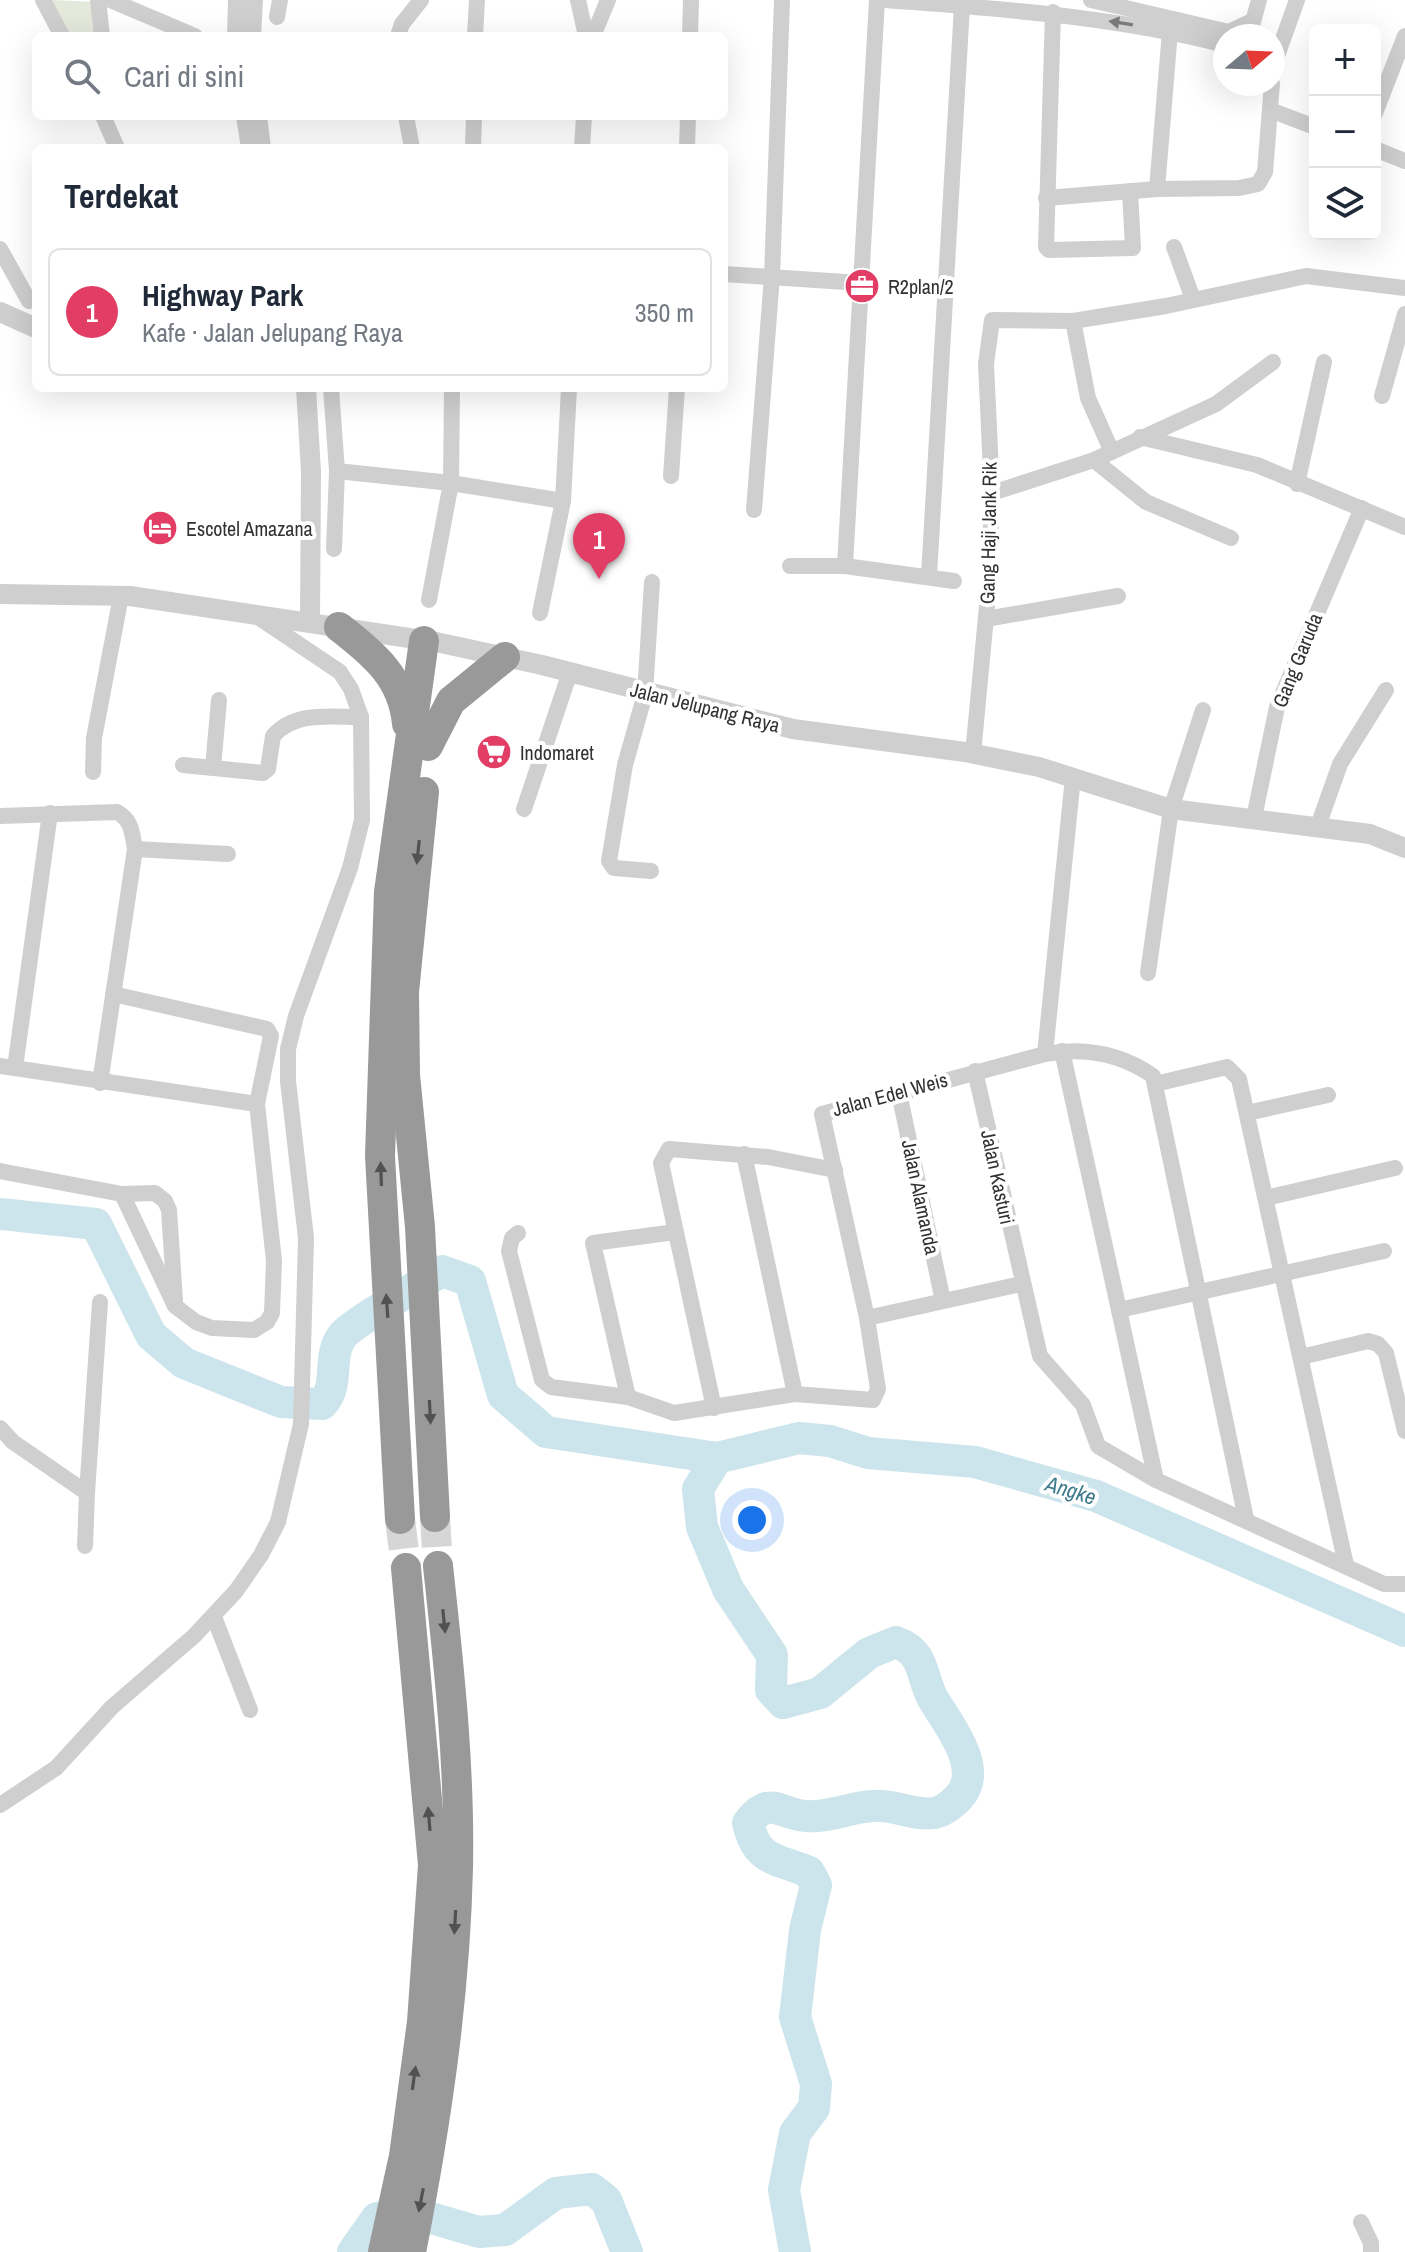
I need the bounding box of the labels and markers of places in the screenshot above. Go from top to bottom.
office icon: R2plan/2 [843,267,881,305]
place label: R2plan/2 [888,273,954,300]
hotel icon: Escotel Amazana [141,509,179,547]
pin: 1 [573,513,625,579]
place label: Escotel Amazana [186,515,313,542]
supermarket icon: Indomaret [475,733,513,771]
place label: Indomaret [520,739,594,766]

